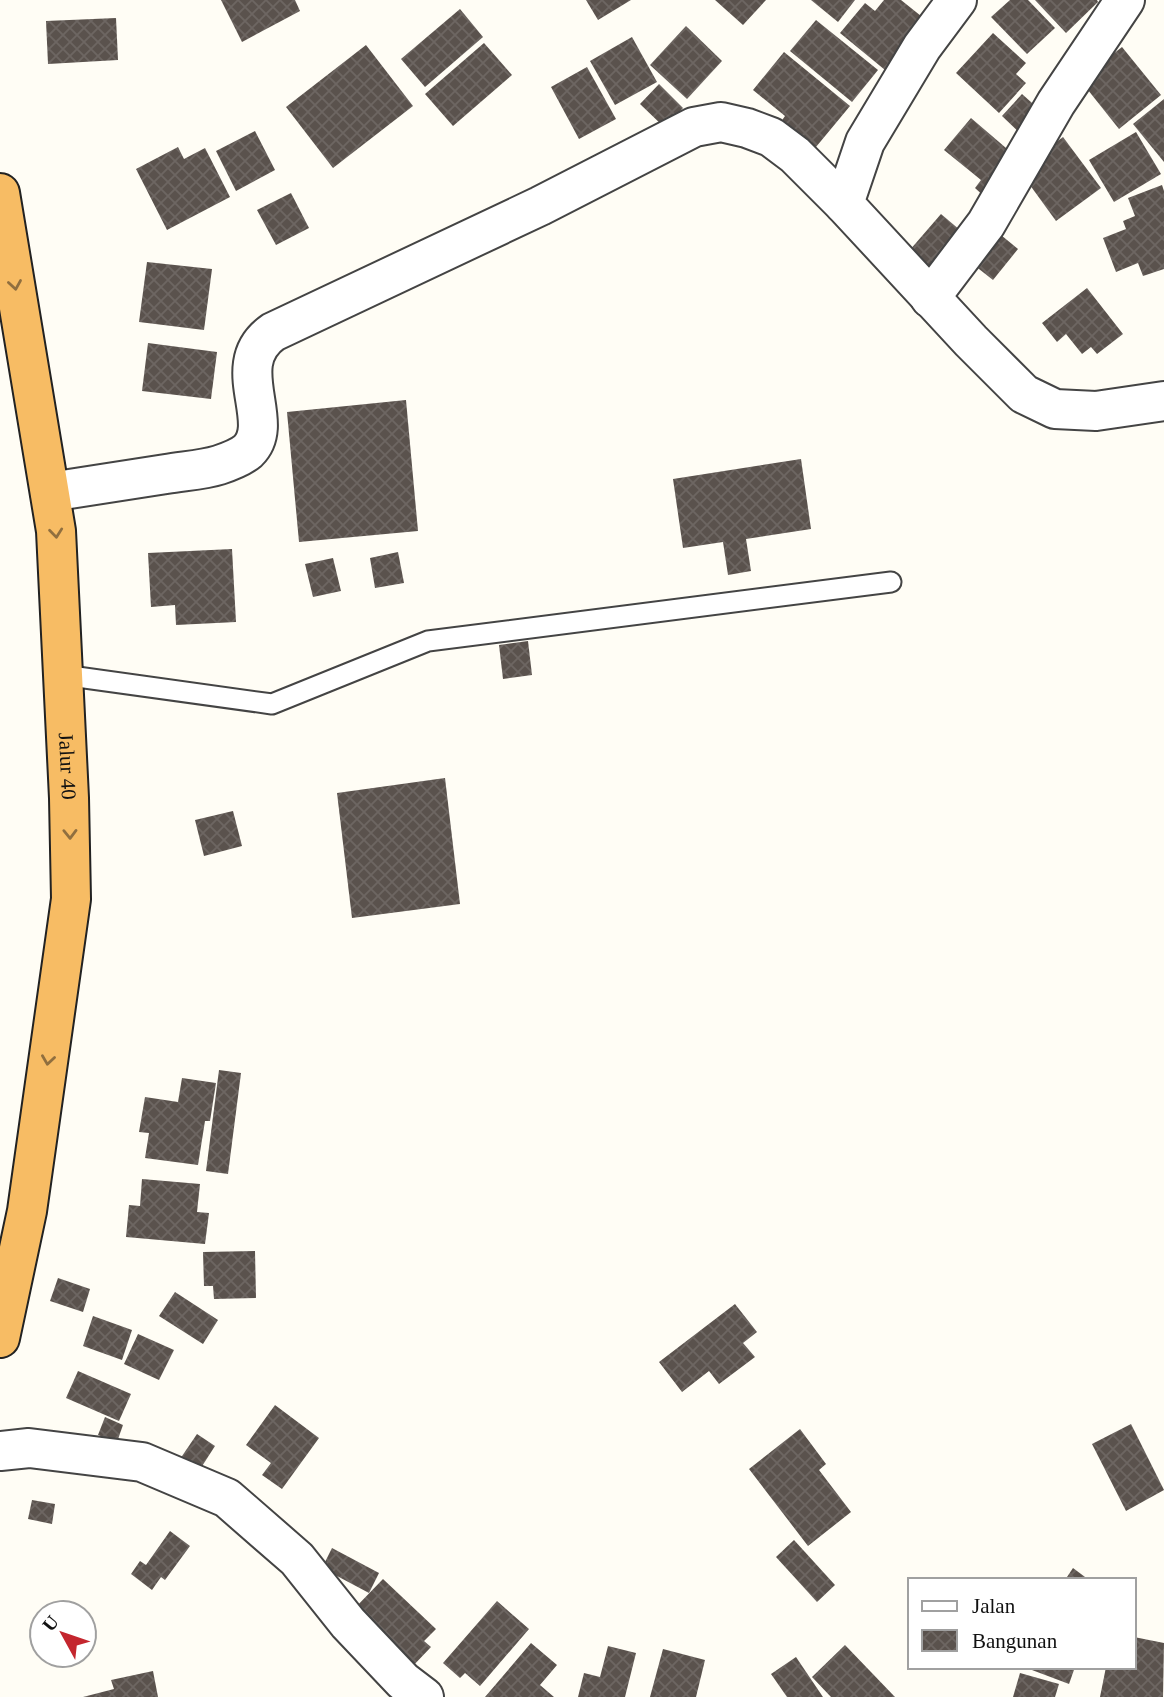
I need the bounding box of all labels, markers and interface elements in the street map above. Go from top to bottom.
one-way arrow [7,279,22,290]
one-way arrow [48,528,63,539]
street label: Jalur 40 [54,732,81,800]
one-way arrow [62,829,78,840]
one-way arrow [41,1054,56,1066]
legend [908,1578,1136,1669]
text: Jalan [972,1594,1016,1618]
north arrow [28,1599,98,1669]
text: U [38,1611,63,1635]
text: Bangunan [972,1629,1058,1653]

